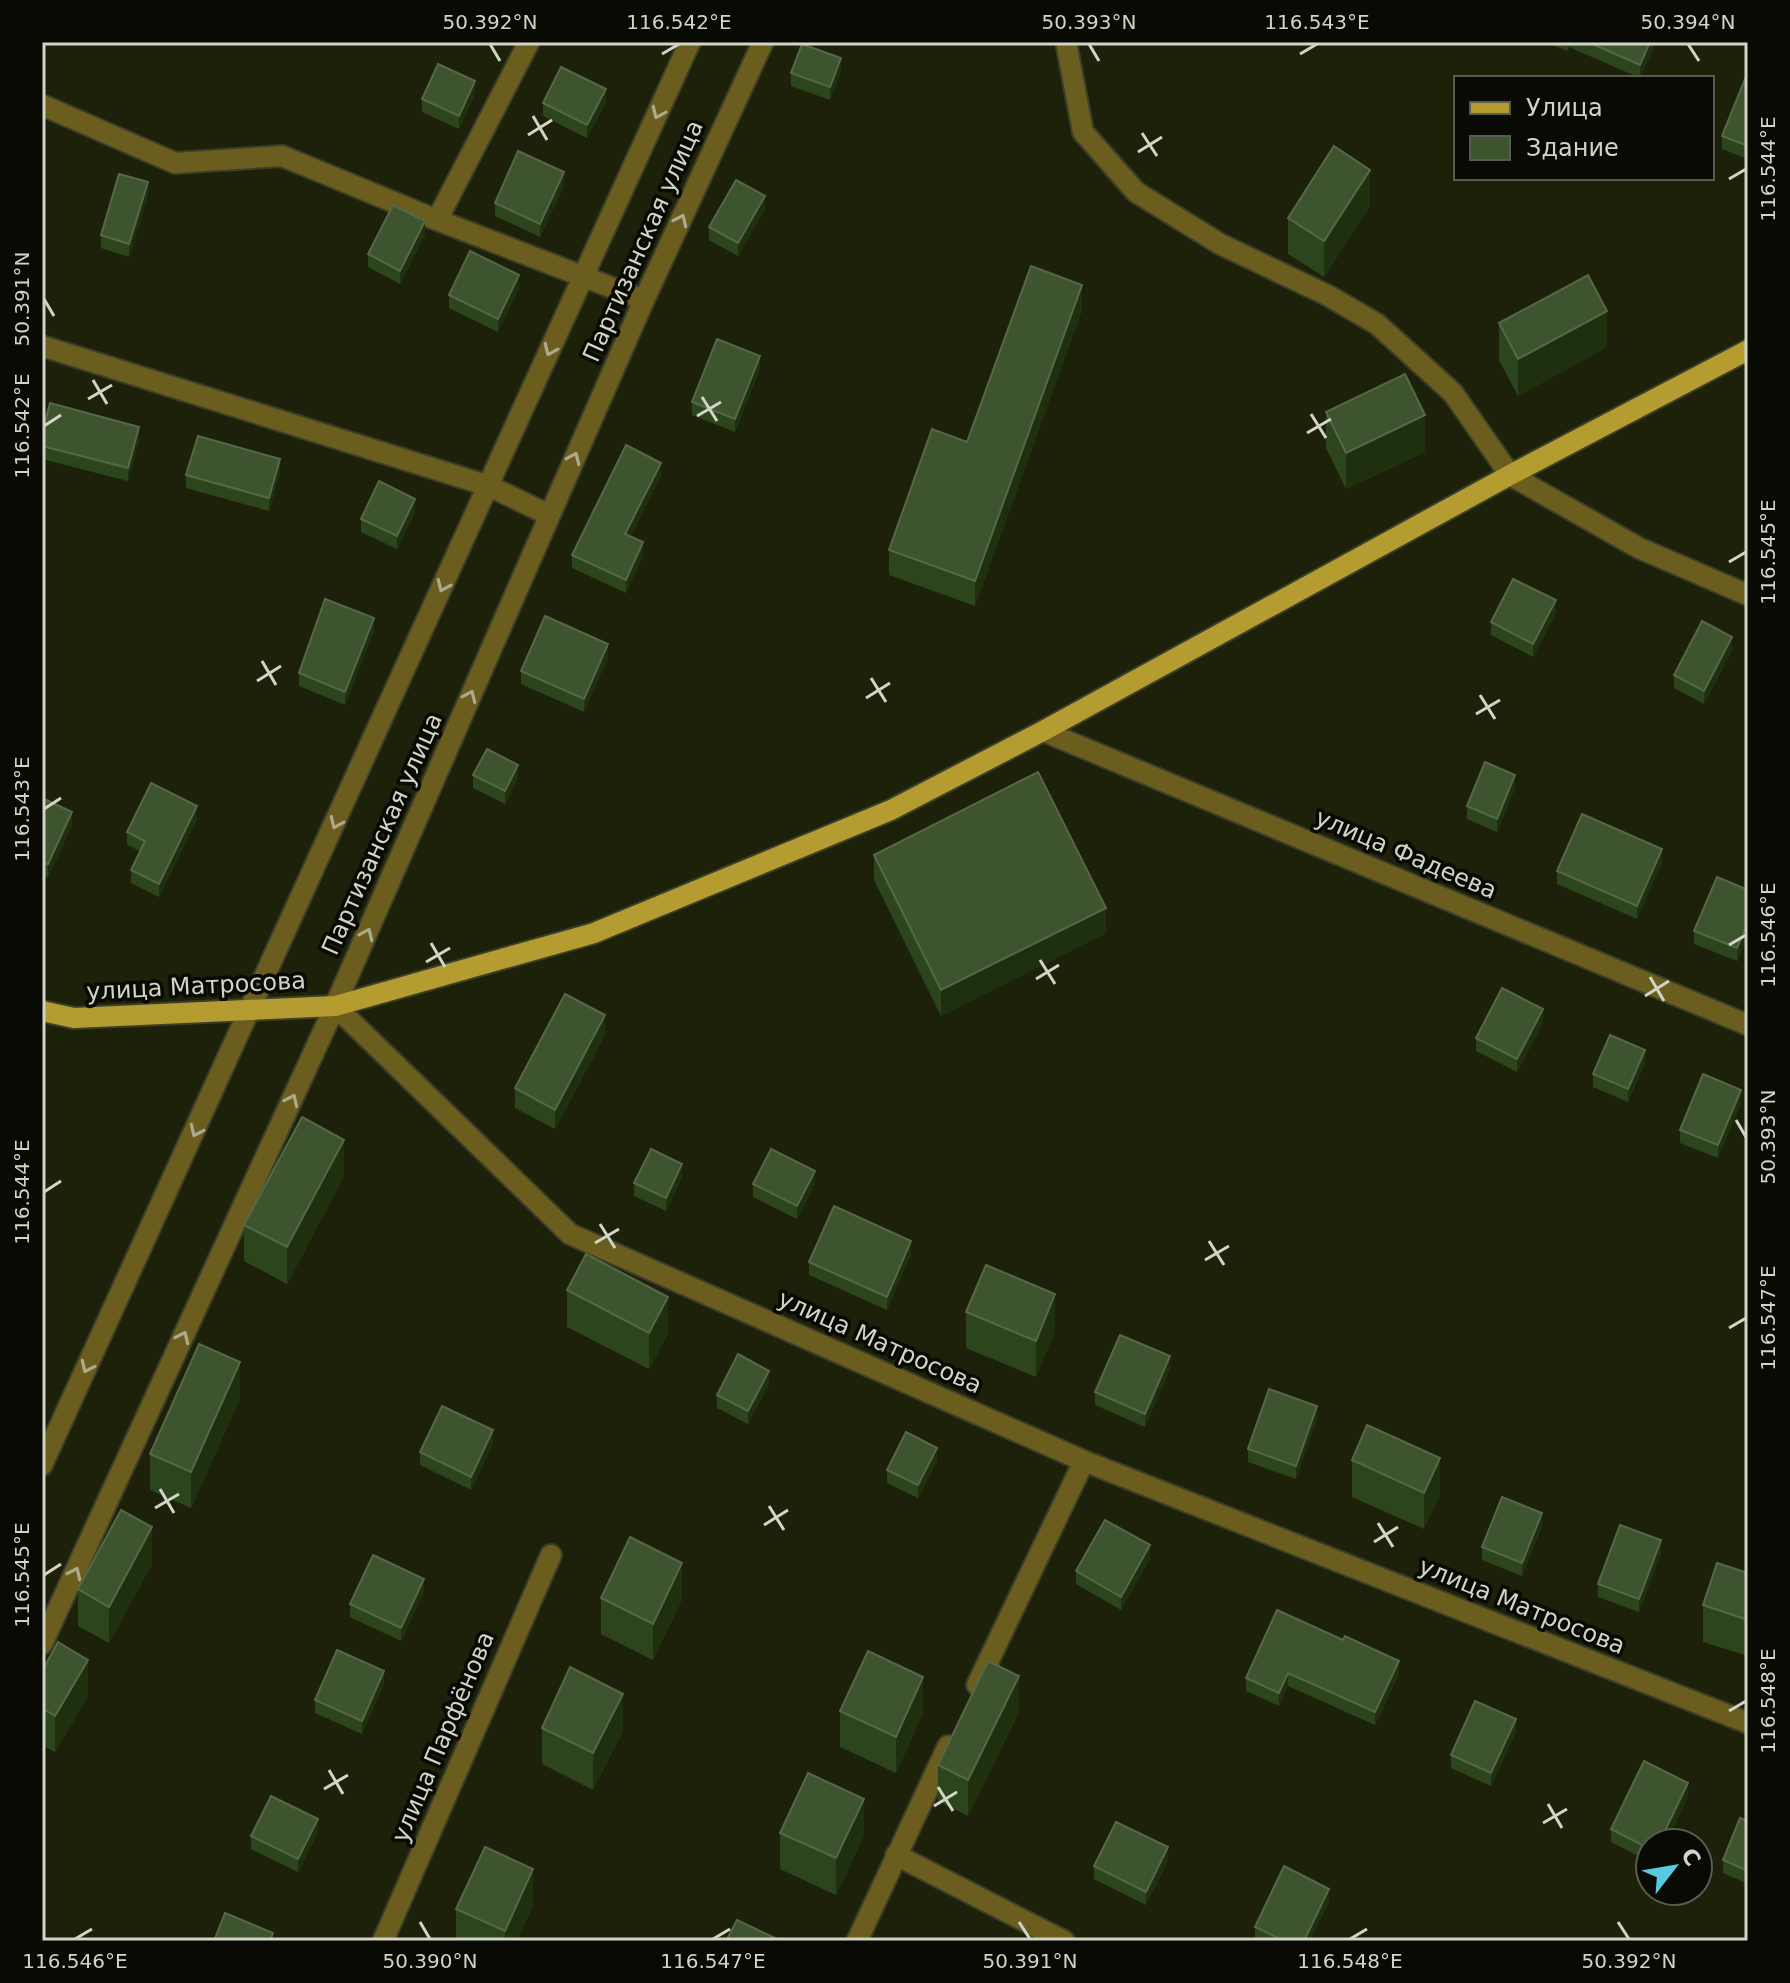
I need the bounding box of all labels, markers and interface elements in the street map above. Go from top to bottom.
text: 50.392°N [443,10,537,34]
text: 116.542°E [626,10,732,34]
text: 50.393°N [1042,10,1136,34]
text: 116.543°E [1264,10,1370,34]
text: 50.394°N [1641,10,1735,34]
legend [1454,76,1714,180]
text: Улица [1526,94,1603,122]
one-way arrow [652,105,668,119]
street label: Партизанская улица [577,116,709,366]
text: 116.544°E [1756,116,1780,222]
text: Здание [1526,134,1619,162]
one-way arrow [671,214,687,229]
text: 50.391°N [10,252,34,346]
one-way arrow [544,341,560,356]
text: 116.542°E [10,373,34,479]
one-way arrow [565,452,581,466]
text: 116.545°E [1756,499,1780,605]
one-way arrow [437,578,453,593]
one-way arrow [461,690,477,704]
street label: Партизанская улица [316,709,448,959]
text: 116.543°E [10,756,34,862]
street label: улица Фадеева [1311,803,1501,905]
one-way arrow [329,815,345,830]
text: 116.546°E [1756,882,1780,988]
one-way arrow [357,928,373,943]
street label: улица Матросова [85,966,307,1006]
text: 50.393°N [1756,1090,1780,1184]
one-way arrow [282,1094,298,1109]
one-way arrow [189,1122,205,1137]
text: 116.544°E [10,1139,34,1245]
text: 116.547°E [1756,1265,1780,1371]
street label: улица Матросова [774,1284,986,1400]
one-way arrow [173,1330,189,1345]
one-way arrow [81,1359,97,1373]
text: 116.545°E [10,1522,34,1628]
street label: улица Матросова [1415,1552,1629,1660]
one-way arrow [65,1566,81,1581]
street label: улица Парфёнова [386,1627,500,1847]
text: 116.548°E [1756,1648,1780,1754]
north arrow [1634,1827,1714,1907]
text: С [1676,1844,1706,1870]
text: 116.546°E [22,1949,128,1973]
text: 50.390°N [383,1949,477,1973]
text: 116.547°E [660,1949,766,1973]
text: 50.391°N [983,1949,1077,1973]
text: 116.548°E [1297,1949,1403,1973]
text: 50.392°N [1582,1949,1676,1973]

